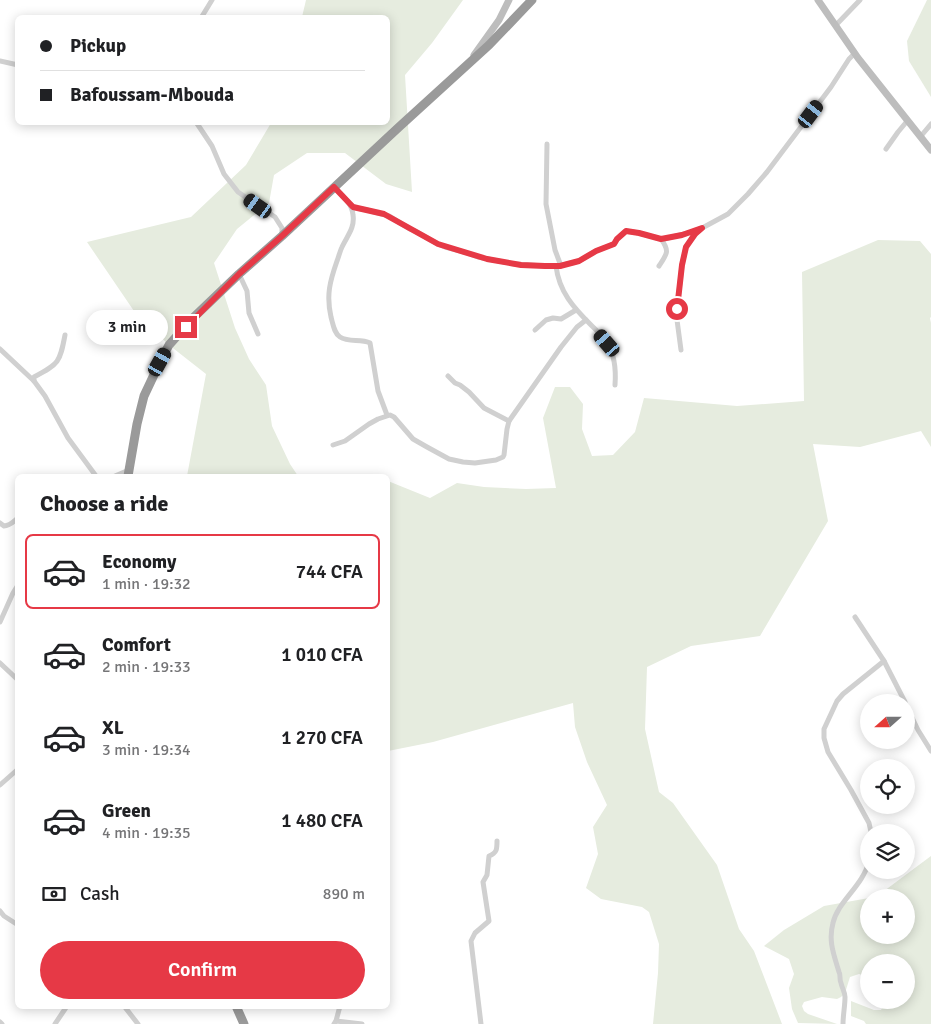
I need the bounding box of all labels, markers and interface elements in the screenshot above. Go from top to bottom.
text: Pickup [70,34,126,58]
text: Bafoussam-Mbouda [70,83,234,107]
car [795,98,826,130]
car [241,191,274,221]
route start [666,298,688,320]
callout: 3 min [86,310,168,344]
route end [175,316,197,338]
text: 3 min [108,317,146,337]
car [591,327,622,359]
car [146,345,173,379]
text: Choose a ride [40,490,168,517]
icon: car [42,549,87,594]
text: Economy [102,550,176,574]
text: 744 CFA [296,560,363,584]
text: 1 min · 19:32 [102,574,191,594]
icon: car [42,632,87,677]
text: Comfort [102,633,171,657]
text: 1 010 CFA [281,643,363,667]
text: 2 min · 19:33 [102,657,191,677]
north arrow [860,694,915,749]
map controls [860,694,915,1009]
icon: car [42,715,87,760]
text: XL [102,716,124,740]
text: 1 270 CFA [281,726,363,750]
text: 3 min · 19:34 [102,740,191,760]
button: locate [860,759,915,814]
icon: car [42,798,87,843]
text: Green [102,799,151,823]
text: 1 480 CFA [281,809,363,833]
text: 4 min · 19:35 [102,823,191,843]
button: layers [860,824,915,879]
icon: cash [40,880,68,908]
text: Cash [80,882,120,906]
text: 890 m [323,884,365,904]
button: + [860,889,915,944]
button: Confirm [40,941,365,999]
button: − [860,954,915,1009]

